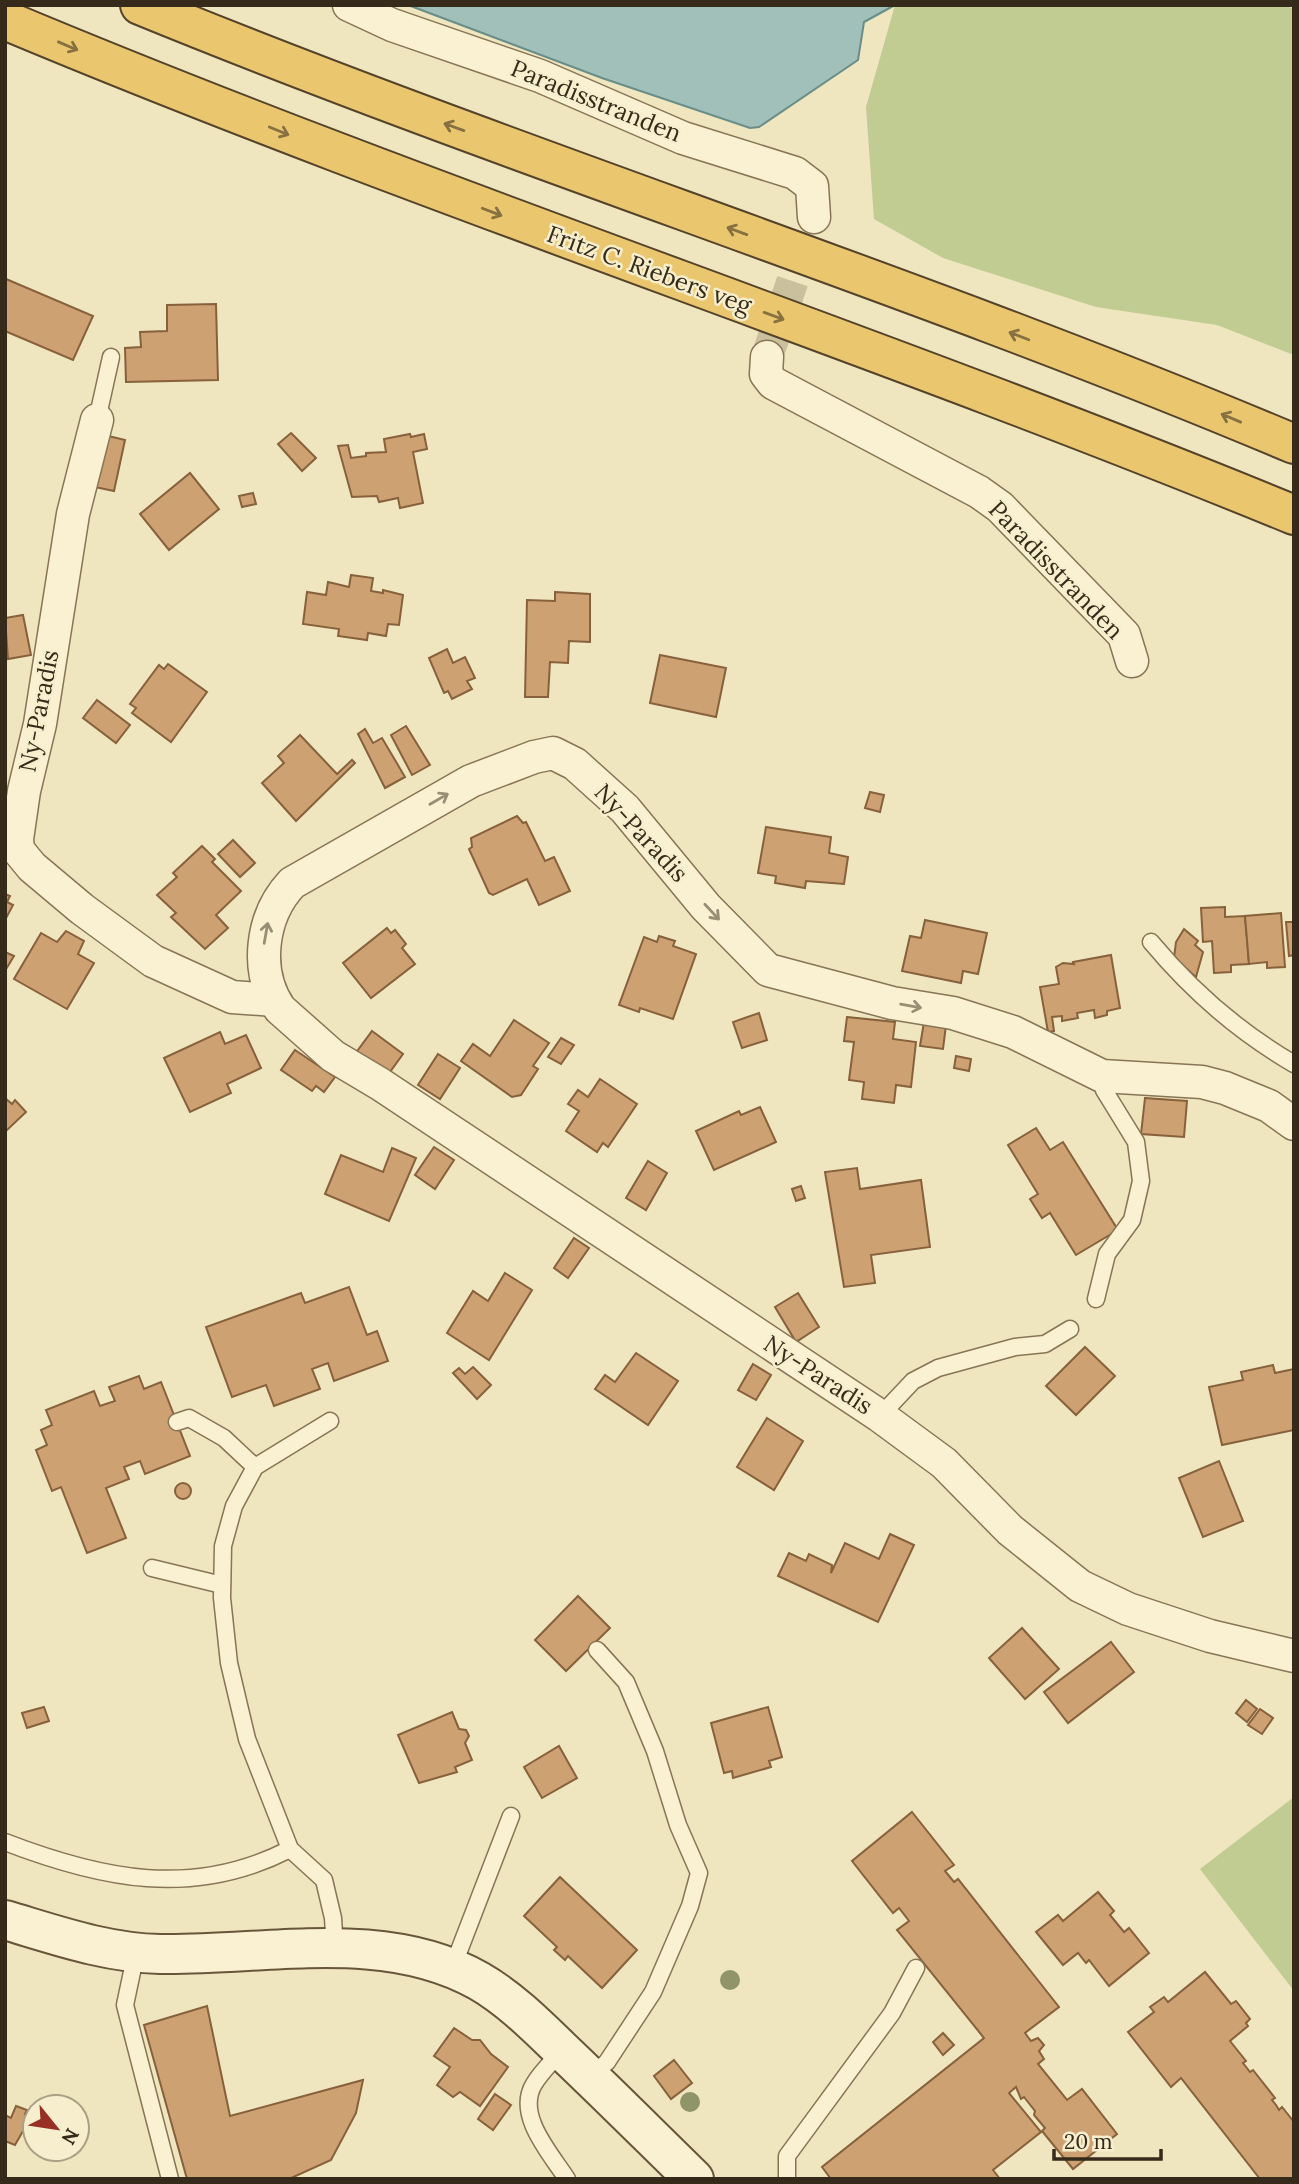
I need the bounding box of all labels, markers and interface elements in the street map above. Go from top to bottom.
one-way arrow [57,40,78,53]
street label: Paradisstranden [506,52,686,149]
one-way arrow [443,120,465,133]
one-way arrow [268,125,290,138]
one-way arrow [480,207,502,219]
street label: Fritz C. Riebers veg [543,218,756,321]
one-way arrow [726,223,748,236]
one-way arrow [763,310,785,323]
one-way arrow [1008,328,1030,341]
one-way arrow [1221,411,1242,424]
street label: Paradisstranden [982,494,1130,646]
street label: Ny-Paradis [11,647,66,775]
street label: Ny-Paradis [588,777,695,888]
one-way arrow [429,792,449,806]
one-way arrow [704,903,721,920]
one-way arrow [260,922,274,945]
one-way arrow [899,1000,922,1013]
street label: Ny-Paradis [758,1328,879,1421]
north arrow [21,2093,91,2163]
scale bar [1054,2118,1161,2162]
text: N [57,2124,85,2149]
text: 20 m [1064,2128,1113,2155]

